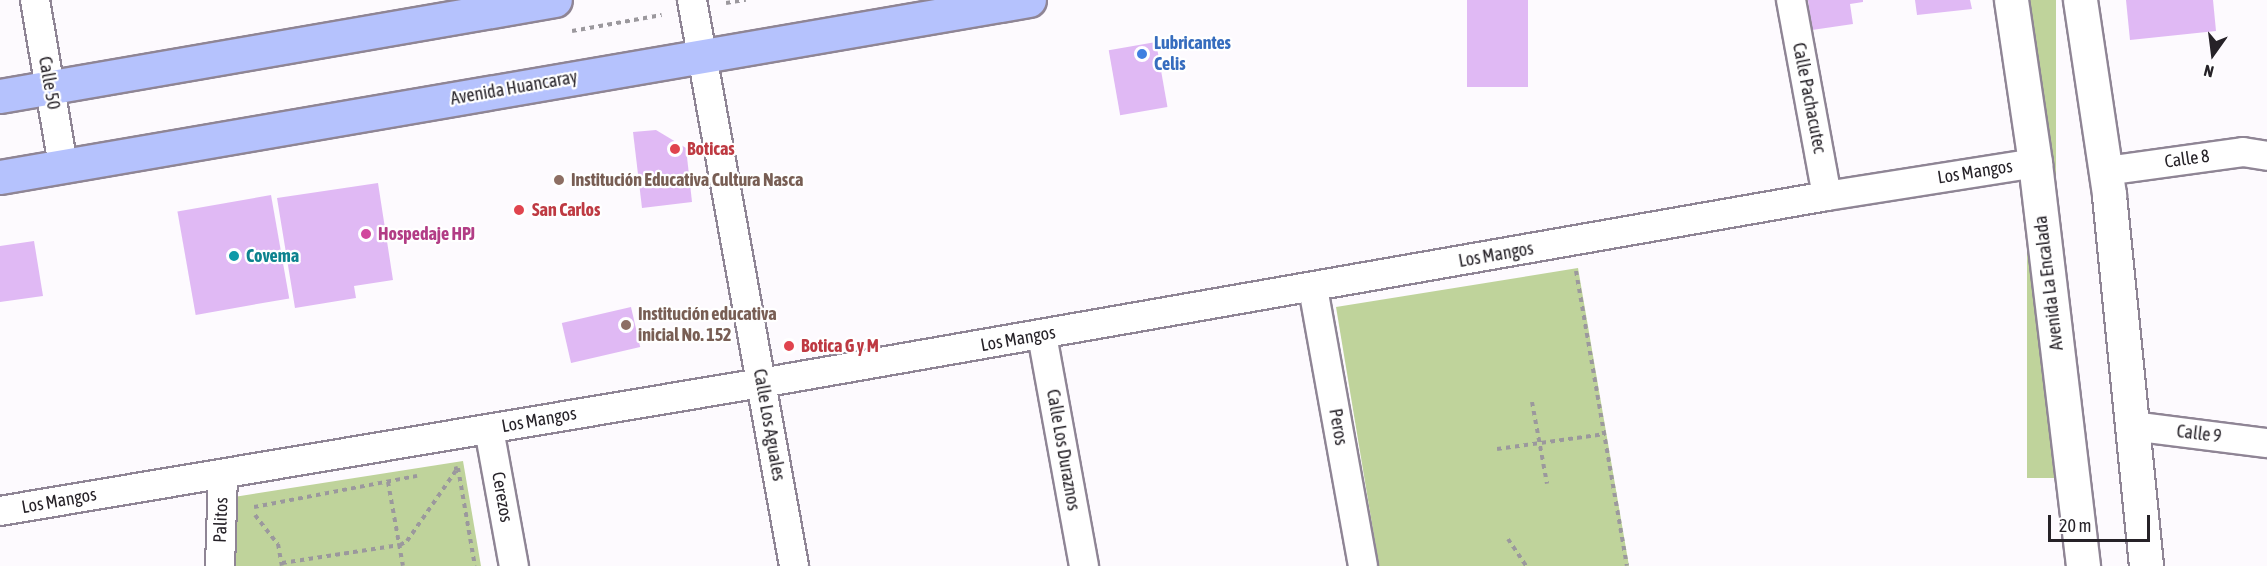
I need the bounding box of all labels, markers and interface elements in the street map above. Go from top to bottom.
north arrow [2183,24,2243,84]
place label: Lubricantes Celis [1154,33,1231,76]
street label: Calle Pachacutec [1788,41,1830,155]
marker: Lubricantes Celis [1135,47,1149,61]
street label: Calle 50 [34,55,64,111]
text: N [2202,62,2215,81]
street label: Avenida Huancaray [449,66,579,110]
place label: Boticas [687,138,735,160]
marker: Boticas [668,142,682,156]
street label: Calle 8 [2163,145,2211,173]
street label: Los Mangos [1936,155,2014,189]
place label: Institución Educativa Cultura Nasca [571,169,803,191]
marker: Institución Educativa Cultura Nasca [552,173,566,187]
place label: San Carlos [532,199,600,221]
marker: San Carlos [510,201,528,219]
street label: Avenida La Encalada [2030,214,2068,352]
place label: Hospedaje HPJ [378,223,475,245]
marker: Hospedaje HPJ [359,227,373,241]
street label: Los Mangos [1457,238,1535,272]
place label: Covema [246,245,299,267]
marker: Covema [227,249,241,263]
place label: Institución educativa inicial No. 152 [638,304,777,346]
marker: Institución educativa inicial No. 152 [619,318,633,332]
street label: Los Mangos [979,322,1057,356]
place label: Botica G y M [801,335,879,357]
marker: Botica G y M [782,339,796,353]
street label: Calle Los Aguales [749,367,789,483]
street label: Calle Los Duraznos [1042,388,1084,512]
street label: Los Mangos [500,403,578,437]
street label: Peros [1324,407,1352,447]
street label: Calle 9 [2175,421,2223,447]
street label: Cerezos [487,470,517,524]
street label: Los Mangos [20,484,98,518]
street label: Palitos [209,497,233,543]
scale bar [2051,503,2153,541]
text: 20 m [2059,515,2091,536]

